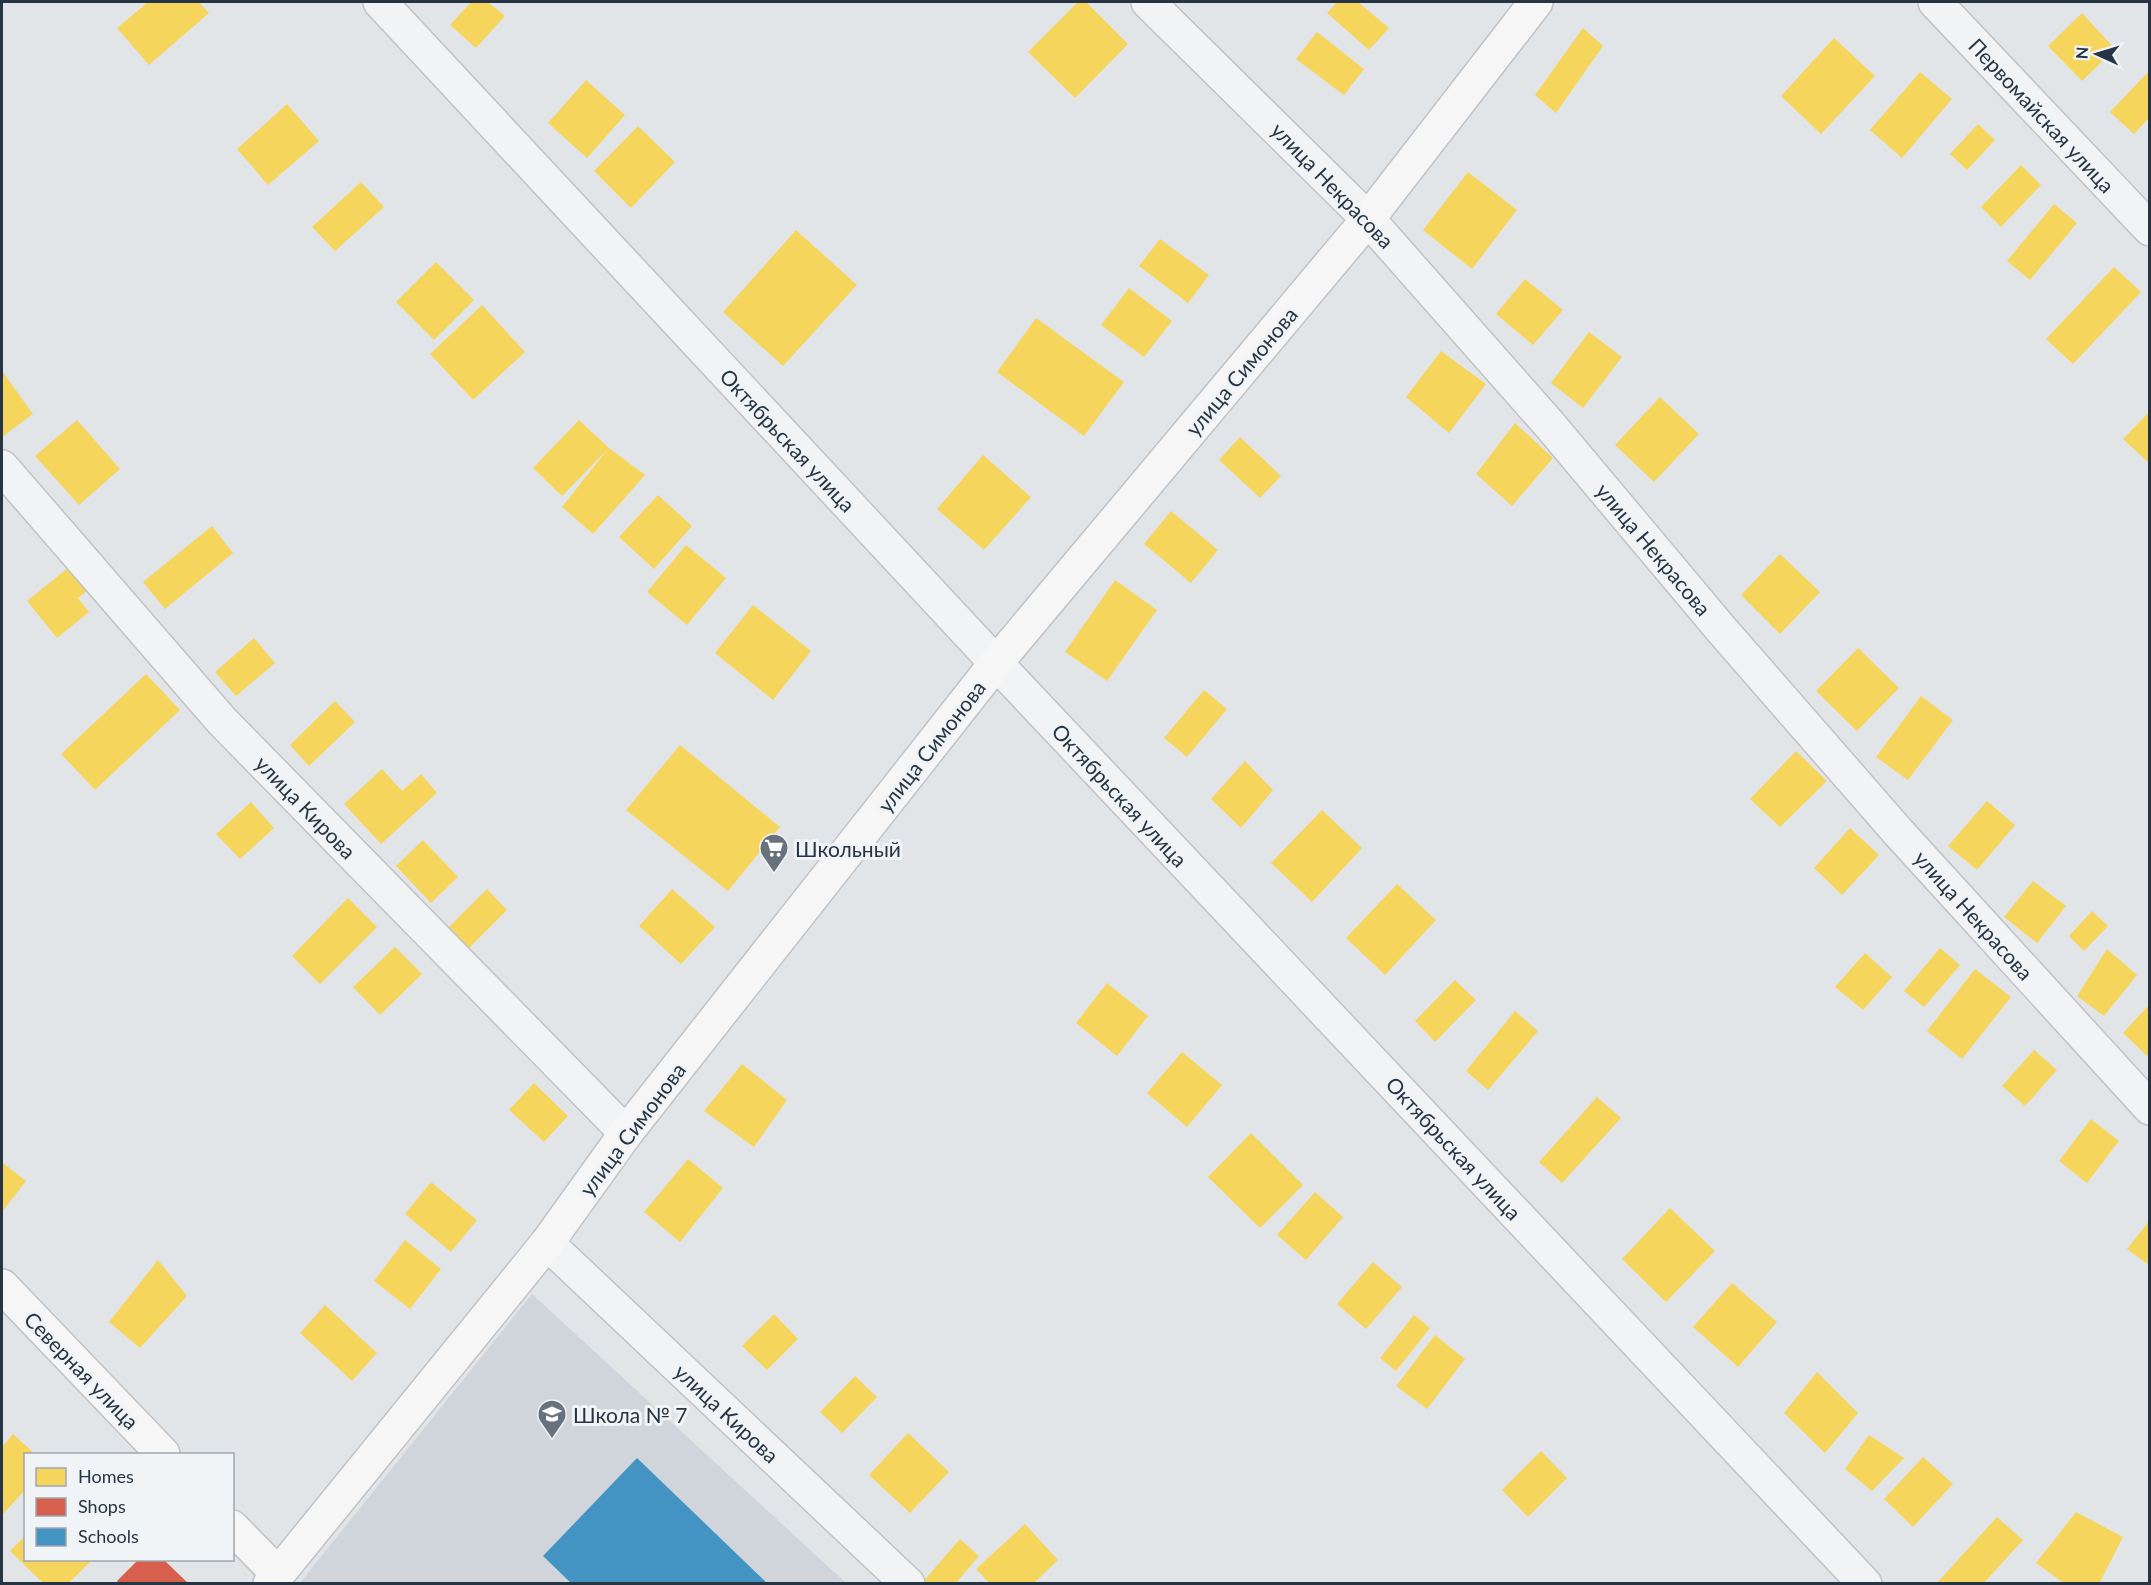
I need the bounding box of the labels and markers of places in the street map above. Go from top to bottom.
supermarket icon: Школьный [758,832,790,874]
place label: Школьный [795,836,901,861]
school or university icon: Школа № 7 [536,1398,568,1440]
place label: Школа № 7 [573,1402,687,1427]

